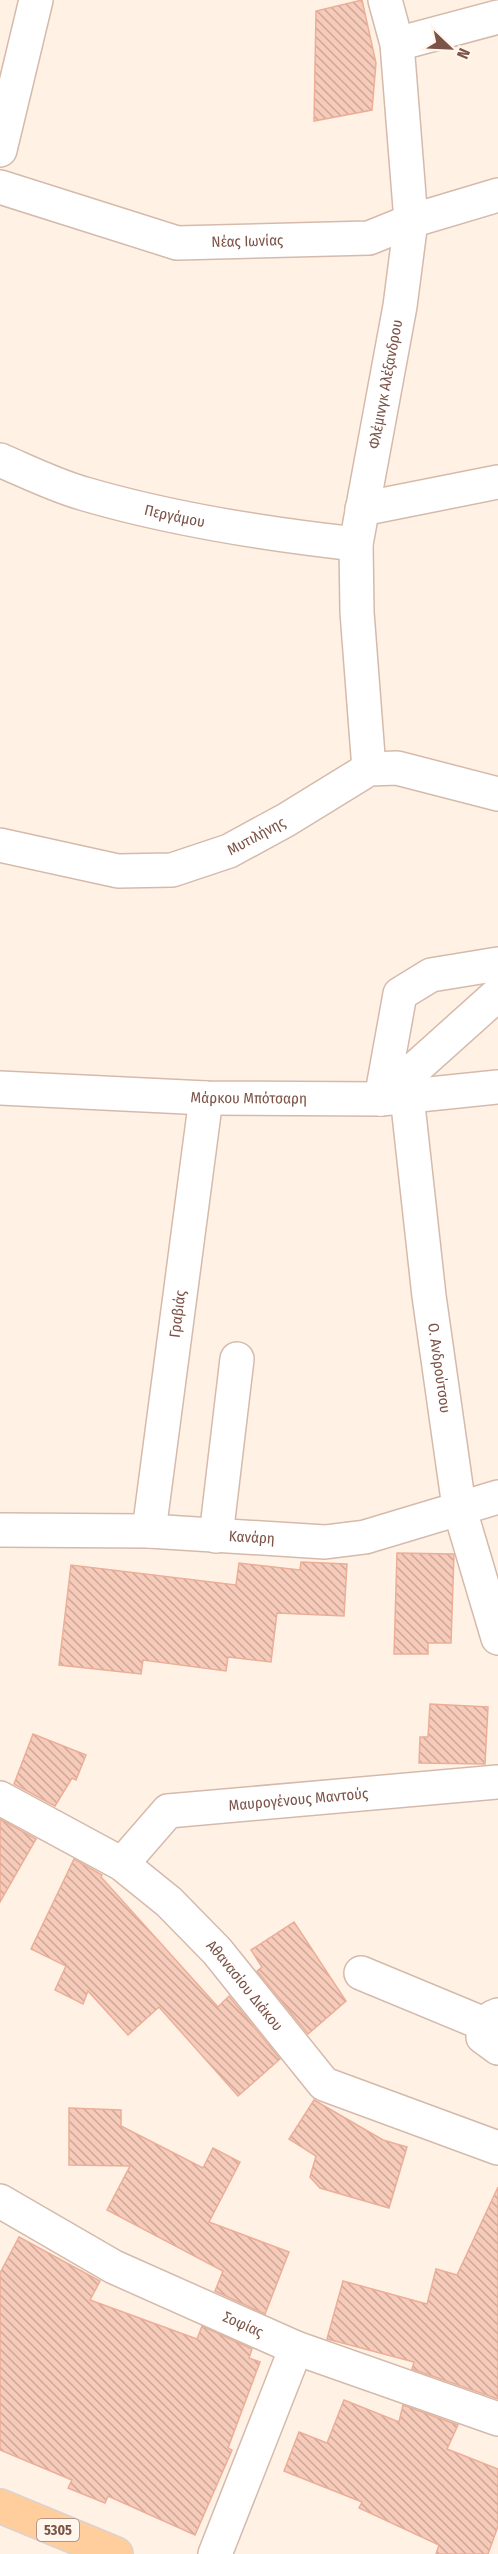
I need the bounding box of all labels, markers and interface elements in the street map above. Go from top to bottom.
north arrow [420,18,480,78]
text: N [453,46,474,62]
street label: Νέας Ιωνίας [211,231,284,251]
street label: Φλέμινγκ Αλέξανδρου [365,318,406,450]
street label: Περγάμου [143,501,206,531]
street label: Mυτιλήνης [224,813,289,859]
street label: Μάρκου Μπότσαρη [190,1088,307,1108]
street label: Γραβιάς [166,1288,190,1339]
street label: Ο. Ανδρούτσου [424,1322,455,1414]
street label: Κανάρη [228,1527,275,1548]
street label: Μαυρογένους Μαντούς [228,1784,369,1815]
street label: Αθανασίου Διάκου [203,1937,287,2035]
street label: Σοφίας [220,2308,267,2342]
road number: 5305 [37,2519,79,2541]

